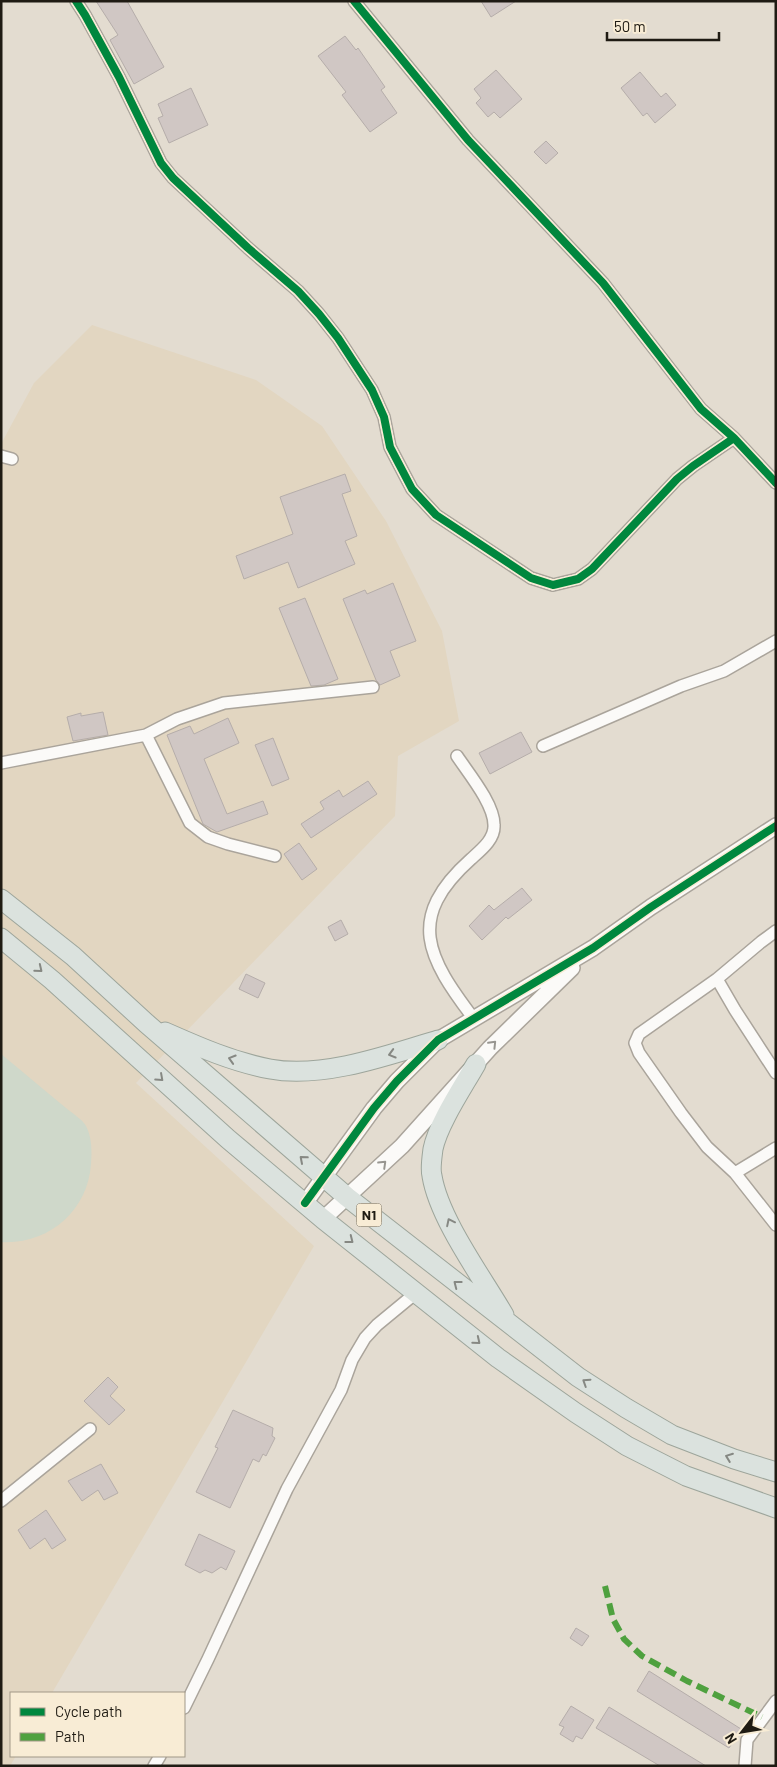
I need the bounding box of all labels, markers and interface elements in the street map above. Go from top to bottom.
scale bar [607,10,720,42]
text: 50 m [614,17,646,35]
one-way arrow [33,964,42,972]
one-way arrow [487,1041,496,1050]
one-way arrow [388,1049,396,1059]
one-way arrow [229,1055,237,1065]
one-way arrow [154,1072,163,1081]
one-way arrow [300,1156,309,1165]
one-way arrow [377,1161,386,1170]
road number: N1 [356,1204,382,1226]
one-way arrow [446,1219,456,1228]
one-way arrow [344,1234,353,1242]
one-way arrow [454,1281,463,1289]
one-way arrow [472,1335,481,1344]
one-way arrow [582,1379,591,1389]
one-way arrow [726,1453,734,1463]
legend [10,1692,185,1757]
text: Cycle path [55,1702,122,1720]
north arrow [717,1707,767,1757]
text: Path [55,1727,85,1745]
text: N [721,1731,740,1747]

